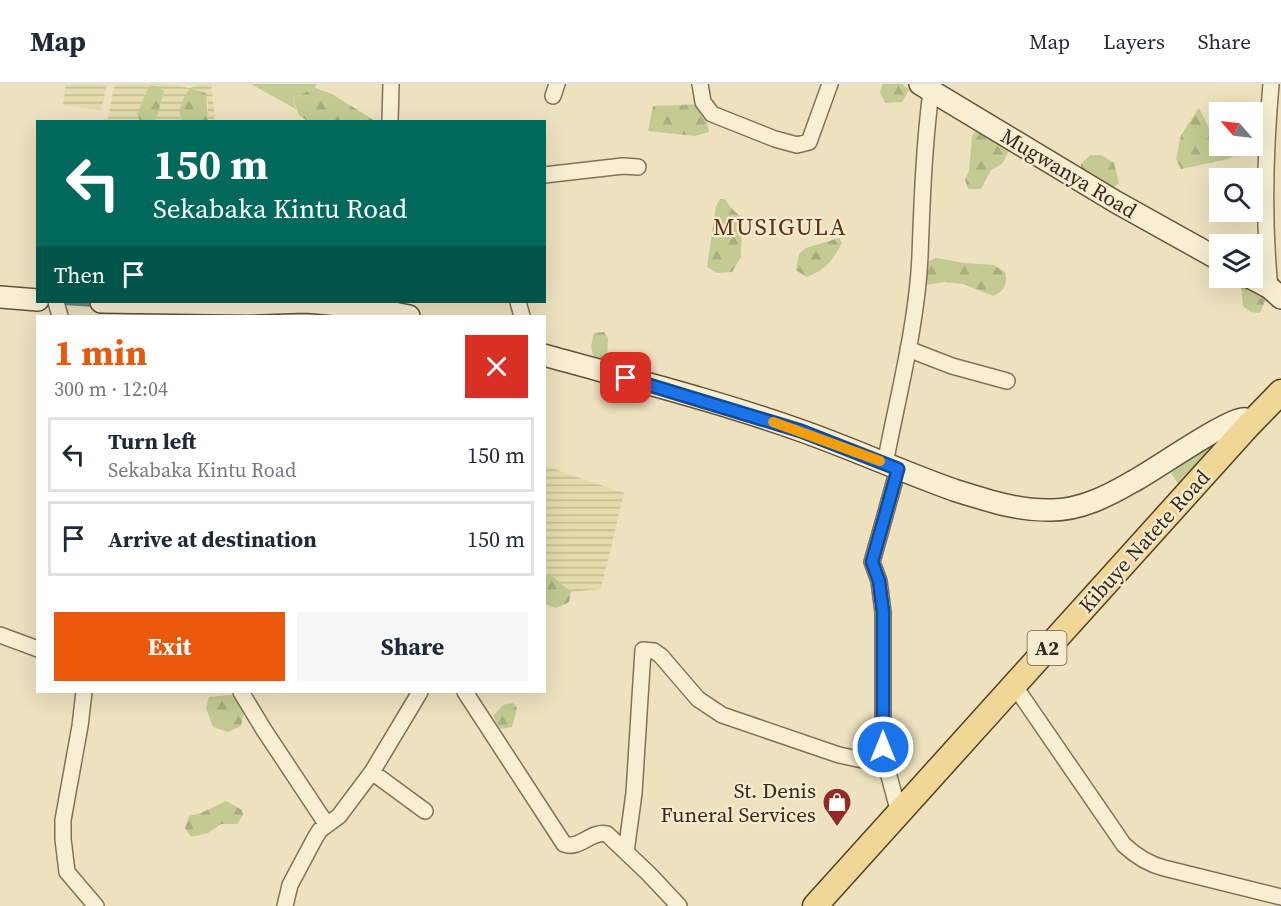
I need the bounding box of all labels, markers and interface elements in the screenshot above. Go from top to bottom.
text: Map [30,22,86,60]
text: Map [1029,27,1070,56]
text: Layers [1103,27,1165,56]
text: Share [1198,27,1251,56]
north arrow [1209,102,1263,156]
map controls [1209,102,1263,288]
street label: Mugwanya Road [996,121,1142,225]
text: 150 m [153,135,268,193]
icon: left [54,144,132,222]
button: search [1209,168,1263,222]
text: Sekabaka Kintu Road [153,190,407,227]
district label: MUSIGULA [713,210,847,243]
button: layers [1209,234,1263,288]
icon: arrive [117,258,150,291]
text: Then [54,260,105,290]
text: 1 min [54,328,147,377]
button: close [465,335,528,398]
pin [600,352,651,403]
icon: arrive [609,361,642,394]
text: 300 m · 12:04 [54,375,168,403]
text: Turn left [108,426,196,456]
icon: left [57,438,90,471]
text: 150 m [467,440,525,470]
text: Sekabaka Kintu Road [108,456,296,484]
street label: Kibuye Natete Road [1072,463,1216,619]
icon: arrive [57,522,90,555]
text: Arrive at destination [108,524,317,554]
text: 150 m [467,524,525,554]
button: Exit [54,612,285,681]
button: Share [297,612,528,681]
road number: A2 [1028,631,1066,665]
position arrow [851,715,915,779]
place label: St. Denis Funeral Services [661,776,816,829]
shop icon: St. Denis Funeral Services [821,786,853,828]

